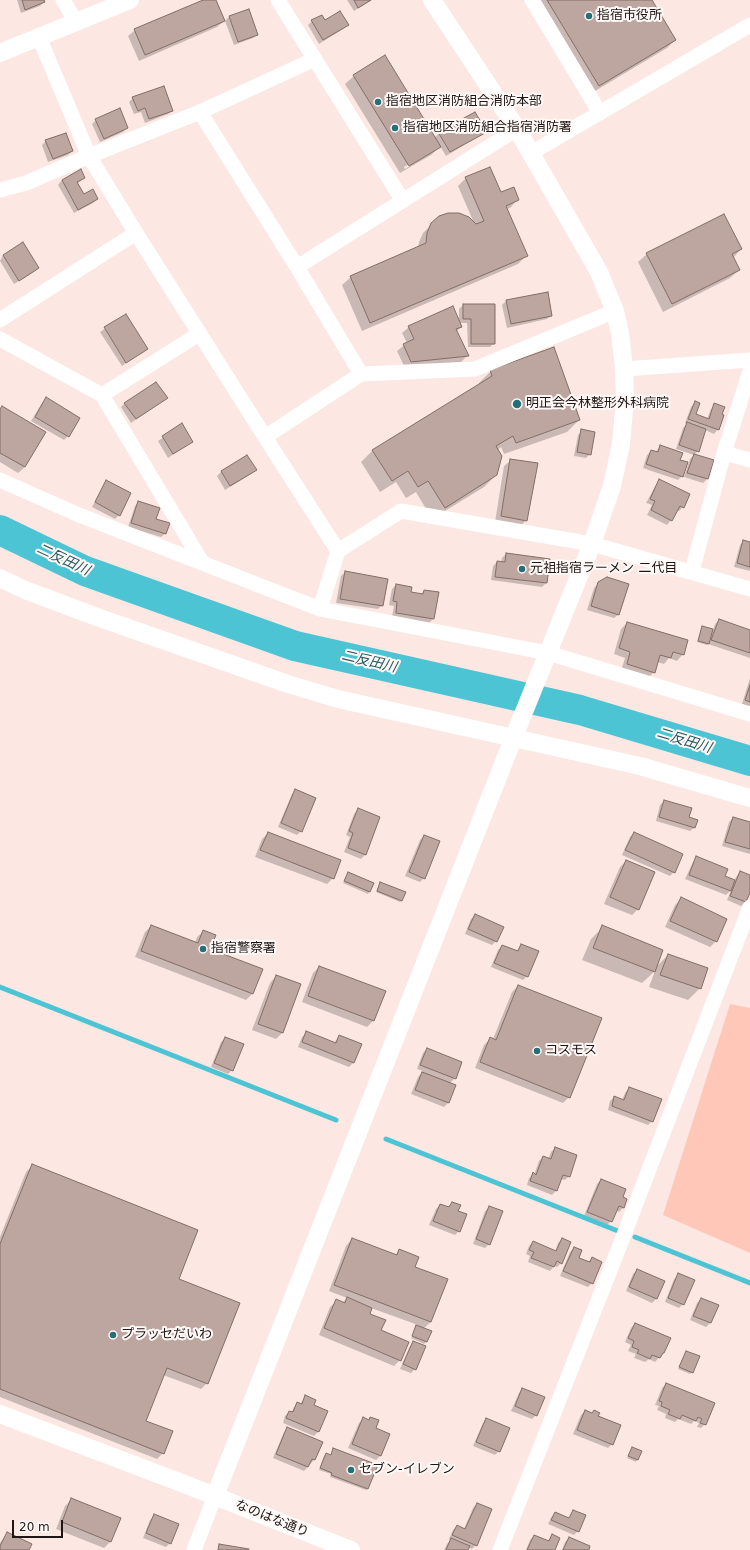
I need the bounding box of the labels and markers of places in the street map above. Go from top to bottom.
place label: 指宿市役所 [597,8,662,24]
marker: 指宿市役所 [584,11,594,21]
place label: 指宿地区消防組合消防本部 [386,94,542,110]
marker: 指宿地区消防組合消防本部 [373,97,383,107]
place label: 指宿地区消防組合指宿消防署 [403,120,572,136]
marker: 指宿地区消防組合指宿消防署 [390,123,400,133]
place label: 明正会今林整形外科病院 [526,396,669,412]
marker: 明正会今林整形外科病院 [511,398,523,410]
place label: 元祖指宿ラーメン 二代目 [530,561,677,577]
marker: 元祖指宿ラーメン 二代目 [517,564,527,574]
place label: 指宿警察署 [211,941,276,957]
marker: 指宿警察署 [198,944,208,954]
place label: コスモス [545,1043,597,1059]
marker: コスモス [532,1046,542,1056]
place label: プラッセだいわ [121,1327,212,1343]
marker: プラッセだいわ [108,1330,118,1340]
place label: セブン-イレブン [359,1462,455,1478]
marker: セブン-イレブン [346,1465,356,1475]

